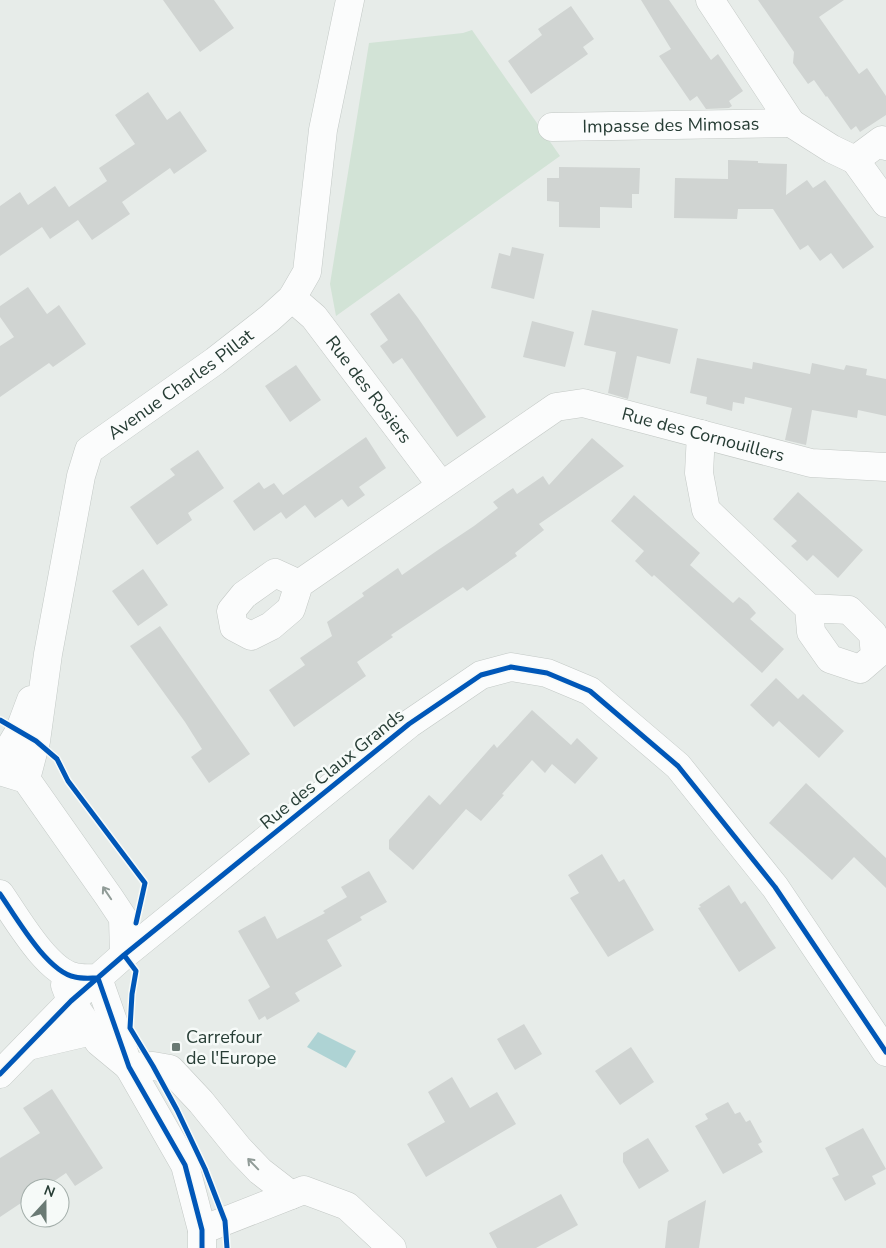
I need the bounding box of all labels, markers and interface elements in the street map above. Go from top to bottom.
street label: Impasse des Mimosas [582,112,760,138]
street label: Avenue Charles Pillat [103,323,259,445]
street label: Rue des Rosiers [320,331,417,448]
street label: Rue des Cornouillers [619,402,787,468]
street label: Rue des Claux Grands [255,703,409,835]
one-way arrow [102,887,112,901]
place label: Carrefour de l'Europe [186,1025,276,1070]
marker: Carrefour de l'Europe [170,1041,182,1053]
one-way arrow [247,1158,259,1170]
north arrow [20,1178,70,1228]
text: N [41,1181,58,1202]

